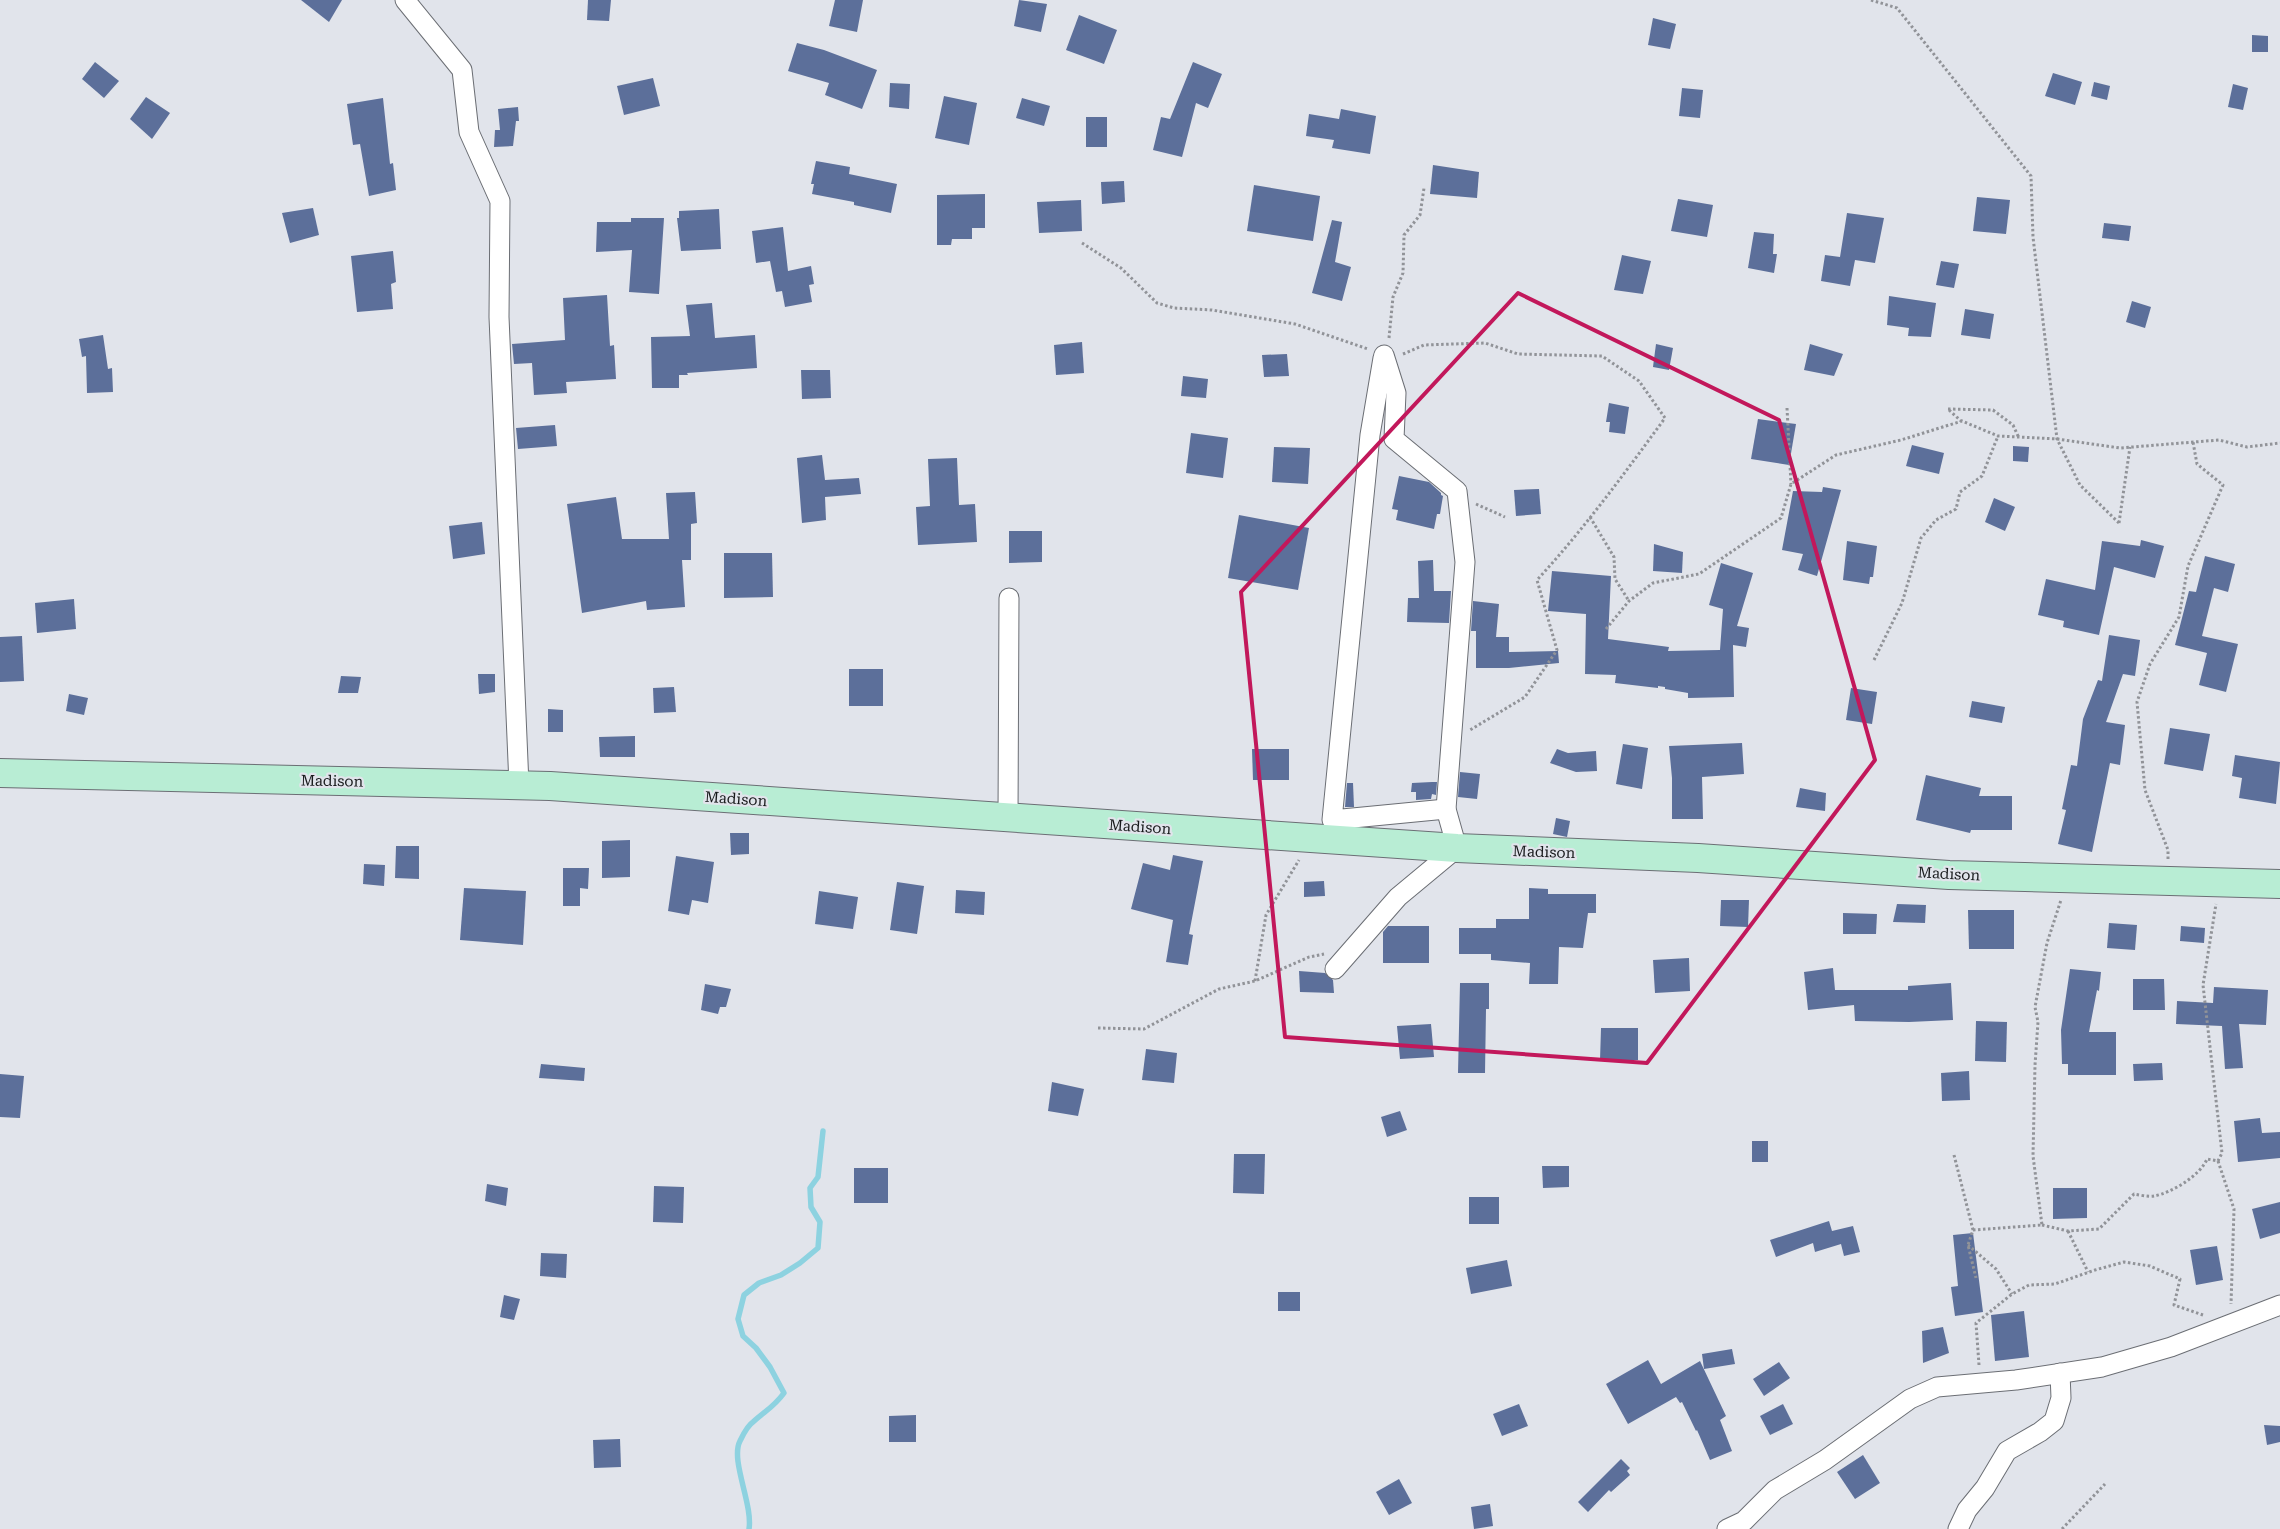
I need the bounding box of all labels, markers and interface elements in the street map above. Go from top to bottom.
street label: Madison [301,771,364,791]
street label: Madison [704,788,768,810]
street label: Madison [1108,816,1172,838]
street label: Madison [1512,842,1576,862]
street label: Madison [1917,863,1981,885]

